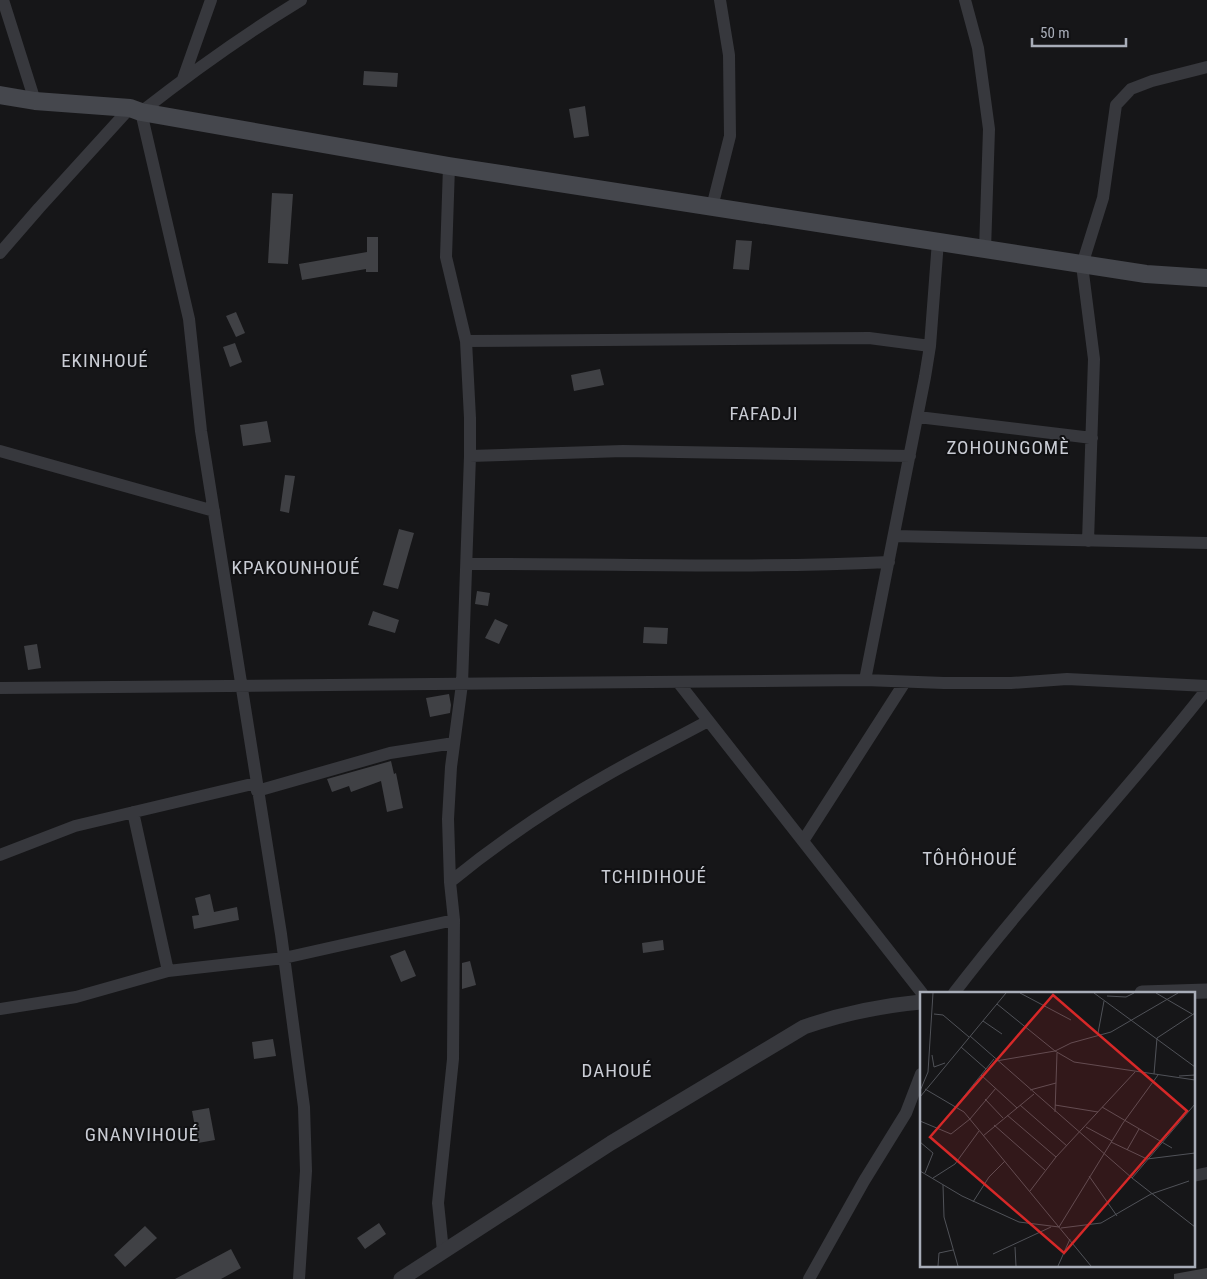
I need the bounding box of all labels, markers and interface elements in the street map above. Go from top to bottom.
scale bar [1032,15,1126,47]
text: 50 m [1040,24,1070,42]
district label: EKINHOUÉ [61,349,149,372]
district label: FAFADJI [730,402,798,425]
district label: ZOHOUNGOMÈ [946,436,1070,459]
district label: KPAKOUNHOUÉ [232,556,360,579]
district label: TÔHÔHOUÉ [922,847,1018,870]
district label: TCHIDIHOUÉ [601,865,707,888]
inset map [920,992,1194,1266]
district label: DAHOUÉ [582,1059,652,1082]
district label: GNANVIHOUÉ [85,1123,199,1146]

